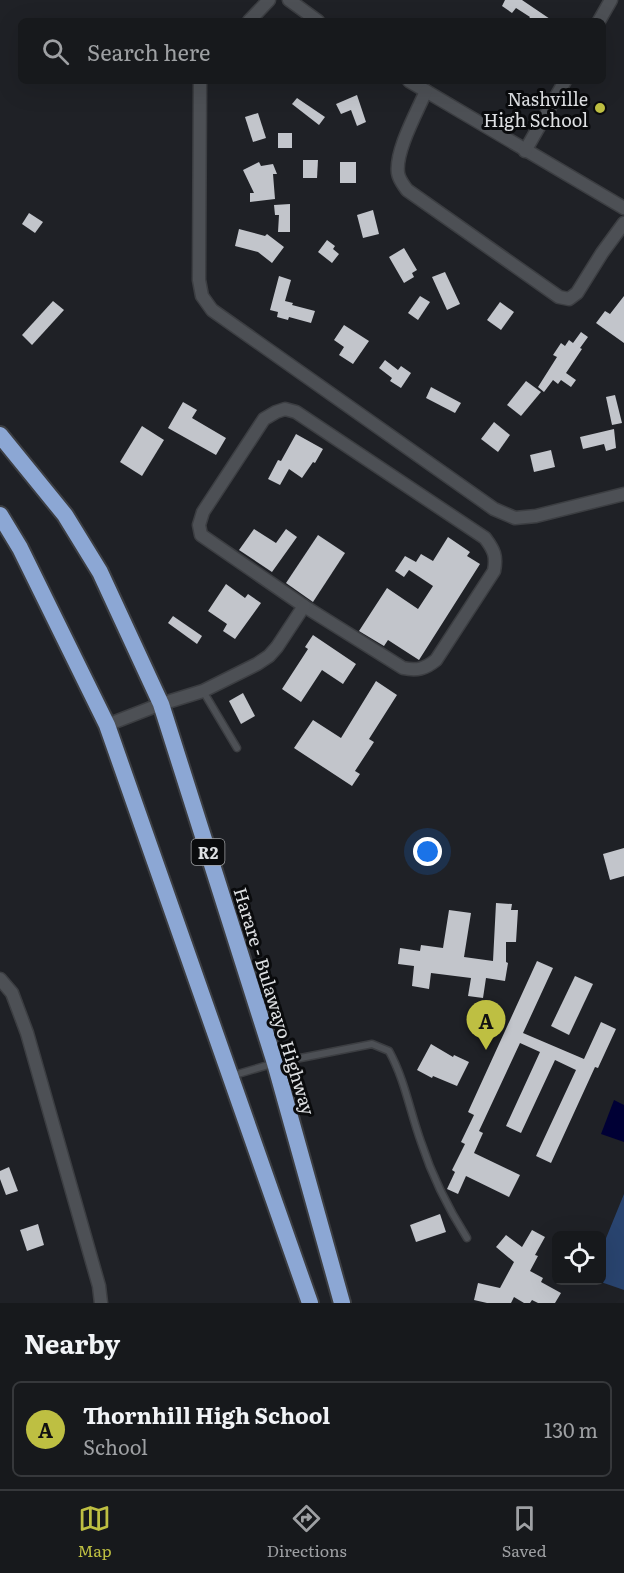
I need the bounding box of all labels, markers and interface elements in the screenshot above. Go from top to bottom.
search box [18,18,606,84]
icon: search [39,35,72,68]
text: Search here [87,35,210,68]
place label: Nashville High School [483,85,588,133]
marker: Nashville High School [593,101,607,115]
your location [413,837,442,866]
road number: R2 [192,839,224,865]
street label: Harare - Bulawayo Highway [227,884,323,1119]
pin: A [466,1000,506,1050]
map controls [552,1231,606,1285]
button: locate [552,1231,606,1285]
text: Nearby [24,1323,120,1362]
text: Thornhill High School [83,1398,330,1431]
text: A [38,1414,53,1444]
text: 130 m [544,1414,598,1444]
text: School [83,1431,148,1461]
tab: Map [78,1502,112,1562]
tab: Directions [267,1502,347,1562]
tab: Saved [502,1502,546,1562]

